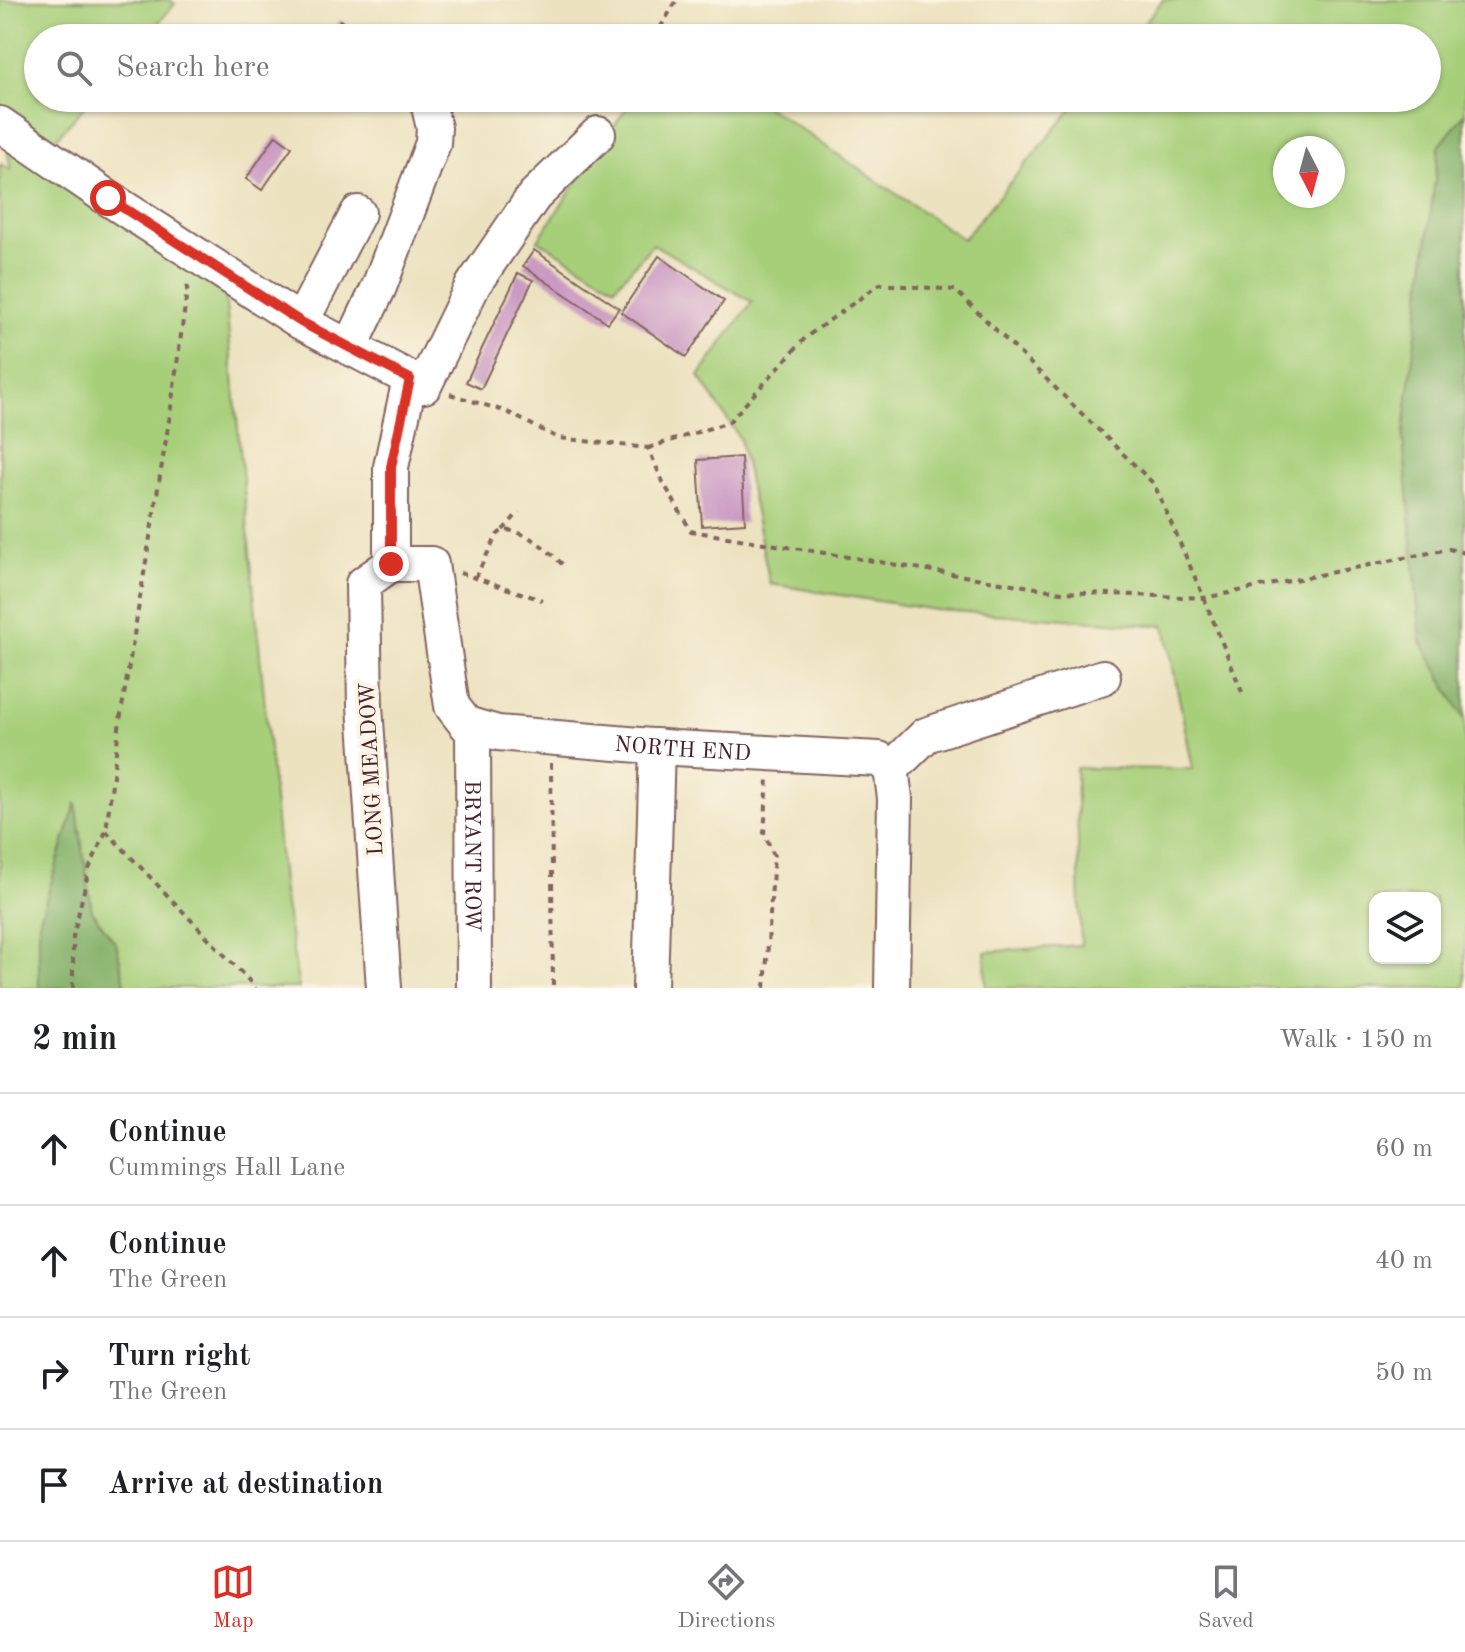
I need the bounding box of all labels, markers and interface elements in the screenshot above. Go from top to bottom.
search box [24,24,1441,112]
icon: search [52,46,96,90]
text: Search here [116,53,270,83]
north arrow [1273,136,1345,208]
route start [90,180,126,216]
route end [373,546,409,582]
street label: LONG MEADOW [356,682,388,856]
street label: NORTH END [614,734,751,765]
street label: BRYANT ROW [460,780,483,932]
map controls [1369,892,1441,964]
button: layers [1369,892,1441,964]
text: 2 min [32,1023,117,1057]
text: Walk · 150 m [1279,1027,1433,1053]
text: Continue [108,1118,227,1148]
icon: ahead [32,1127,76,1171]
text: 60 m [1375,1136,1433,1162]
text: Cummings Hall Lane [108,1155,345,1181]
text: Continue [108,1230,227,1260]
icon: ahead [32,1239,76,1283]
text: 40 m [1375,1248,1433,1274]
text: The Green [108,1267,227,1293]
text: Turn right [108,1342,250,1372]
icon: right [32,1351,76,1395]
text: 50 m [1375,1360,1433,1386]
text: The Green [108,1379,227,1405]
icon: arrive [32,1463,76,1507]
text: Arrive at destination [108,1470,383,1500]
tab: Map [211,1560,255,1635]
tab: Directions [678,1560,775,1635]
tab: Saved [1198,1560,1254,1635]

